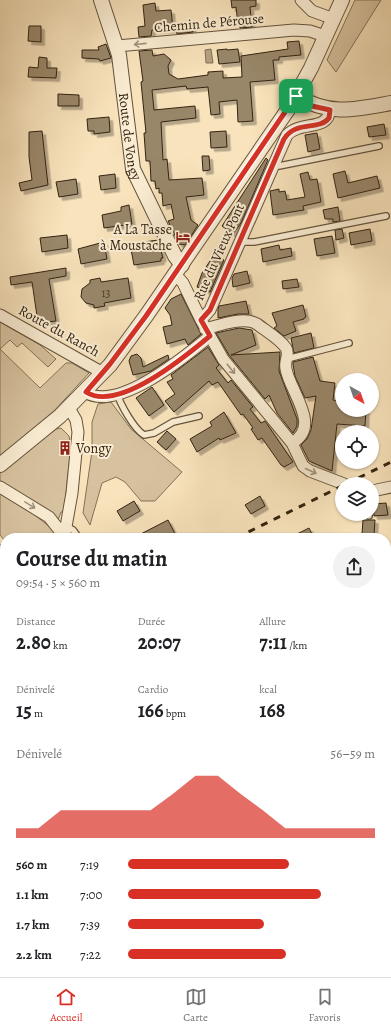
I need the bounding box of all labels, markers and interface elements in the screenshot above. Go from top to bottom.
street label: Chemin de Pérouse [153,9,265,37]
one-way arrow [134,41,147,48]
pin [279,79,313,113]
icon: arrive [285,85,307,107]
street label: Route de Vongy [114,91,147,184]
street label: Rue du Vieux Pont [189,200,249,303]
place label: A La Tasse à Moustache [100,220,172,255]
hotel icon: A La Tasse à Moustache [175,229,191,245]
house number: 13 [101,285,111,301]
street label: Route du Ranch [15,301,103,361]
one-way arrow [227,363,236,374]
north arrow [335,373,379,417]
map controls [335,373,379,521]
button: locate [335,425,379,469]
place label: Vongy [75,439,112,458]
building icon: Vongy [57,440,73,456]
one-way arrow [305,468,317,475]
button: layers [335,477,379,521]
one-way arrow [24,501,36,509]
text: Course du matin [16,544,167,574]
button: share [333,546,375,588]
text: 09:54 · 5 × 560 m [16,574,100,591]
text: Distance [16,614,55,629]
text: Durée [138,614,165,629]
text: Allure [259,614,286,629]
text: 2.80 [16,629,51,656]
text: 20:07 [138,629,181,656]
text: 7:11 [259,629,287,656]
text: km [51,638,68,653]
text: /km [287,638,307,653]
text: Dénivelé [16,682,55,697]
text: Cardio [138,682,168,697]
text: kcal [259,682,277,697]
text: 15 [16,697,32,724]
text: 166 [138,697,164,724]
text: 168 [259,697,285,724]
text: m [32,706,43,721]
text: bpm [164,706,186,721]
text: Dénivelé [16,745,62,762]
text: 56–59 m [331,745,375,762]
text: 560 m [16,856,47,873]
text: 7:19 [80,856,99,873]
text: 1.1 km [16,886,49,903]
text: 7:00 [80,886,102,903]
text: 1.7 km [16,916,50,933]
text: 7:39 [80,916,100,933]
text: 2.2 km [16,946,52,963]
text: 7:22 [80,946,101,963]
tab: Accueil [50,986,82,1025]
tab: Carte [183,986,208,1025]
tab: Favoris [309,986,341,1025]

